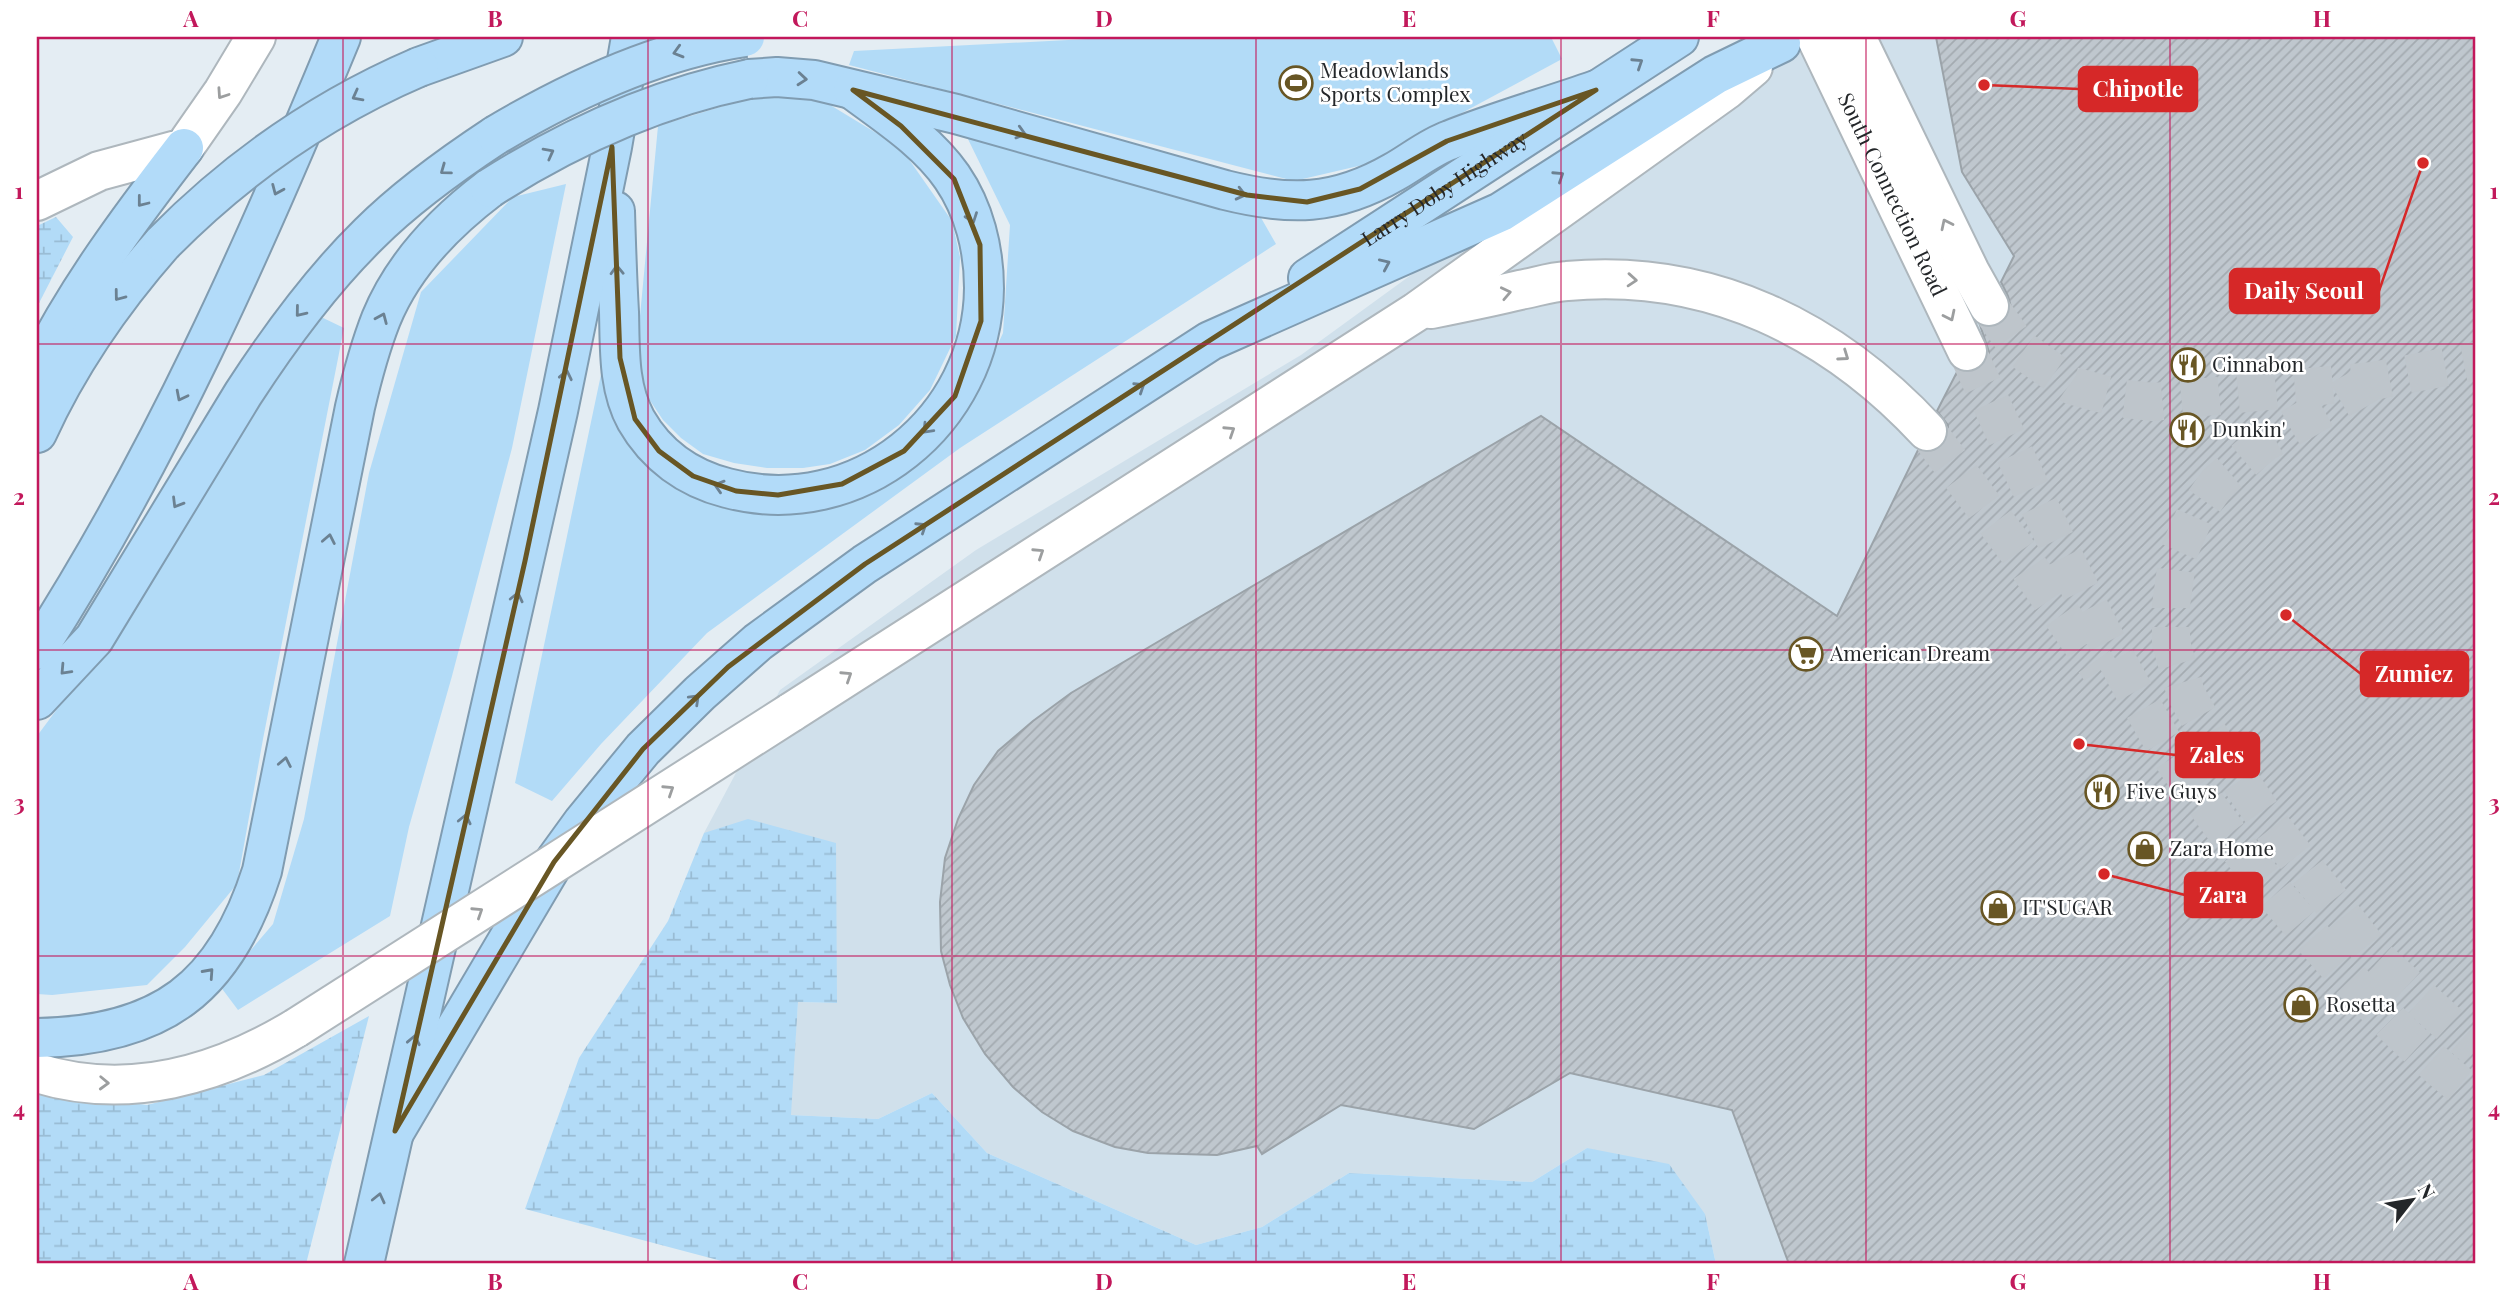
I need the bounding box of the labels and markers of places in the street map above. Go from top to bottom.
place label: Meadowlands Sports Complex [1320,55,1470,107]
sports icon: Meadowlands Sports Complex [1277,64,1315,102]
callout: Chipotle [2079,67,2197,111]
callout: Daily Seoul [2230,269,2379,313]
restaurant icon: Cinnabon [2169,346,2207,384]
place label: Cinnabon [2212,349,2304,377]
restaurant icon: Dunkin' [2168,411,2206,449]
place label: Dunkin' [2212,414,2286,442]
supermarket icon: American Dream [1787,635,1825,673]
place label: American Dream [1829,638,1991,666]
callout: Zumiez [2361,652,2468,696]
callout: Zales [2176,733,2259,777]
restaurant icon: Five Guys [2083,773,2121,811]
place label: Five Guys [2126,776,2217,804]
shop icon: Zara Home [2126,830,2164,868]
place label: Zara Home [2170,833,2274,861]
callout: Zara [2185,873,2262,917]
shop icon: IT'SUGAR [1979,889,2017,927]
place label: IT'SUGAR [2022,892,2113,920]
shop icon: Rosetta [2282,986,2320,1024]
place label: Rosetta [2326,989,2396,1017]

